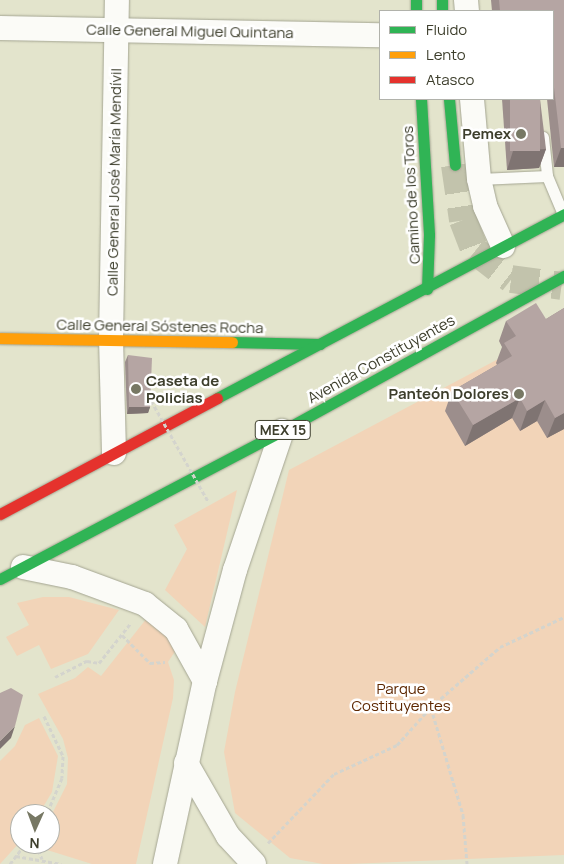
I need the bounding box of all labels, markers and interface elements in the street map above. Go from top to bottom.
legend [379,10,554,100]
text: Fluido [426,19,467,40]
street label: Calle General Miguel Quintana [86,20,294,42]
text: Lento [426,44,466,65]
street label: Calle General José María Mendívil [103,68,125,296]
text: Atasco [426,69,474,90]
street label: Camino de los Toros [398,125,424,265]
place label: Pemex [462,125,511,143]
marker: Pemex [515,128,527,140]
street label: Avenida Constituyentes [304,311,458,407]
street label: Calle General Sóstenes Rocha [56,315,264,337]
place label: Caseta de Policias [146,371,219,406]
marker: Caseta de Policias [130,383,142,395]
place label: Panteón Dolores [389,385,509,403]
marker: Panteón Dolores [513,388,525,400]
road number: MEX 15 [254,418,312,442]
park label: Parque Costituyentes [351,679,451,714]
north arrow [10,804,60,854]
text: N [29,834,40,853]

